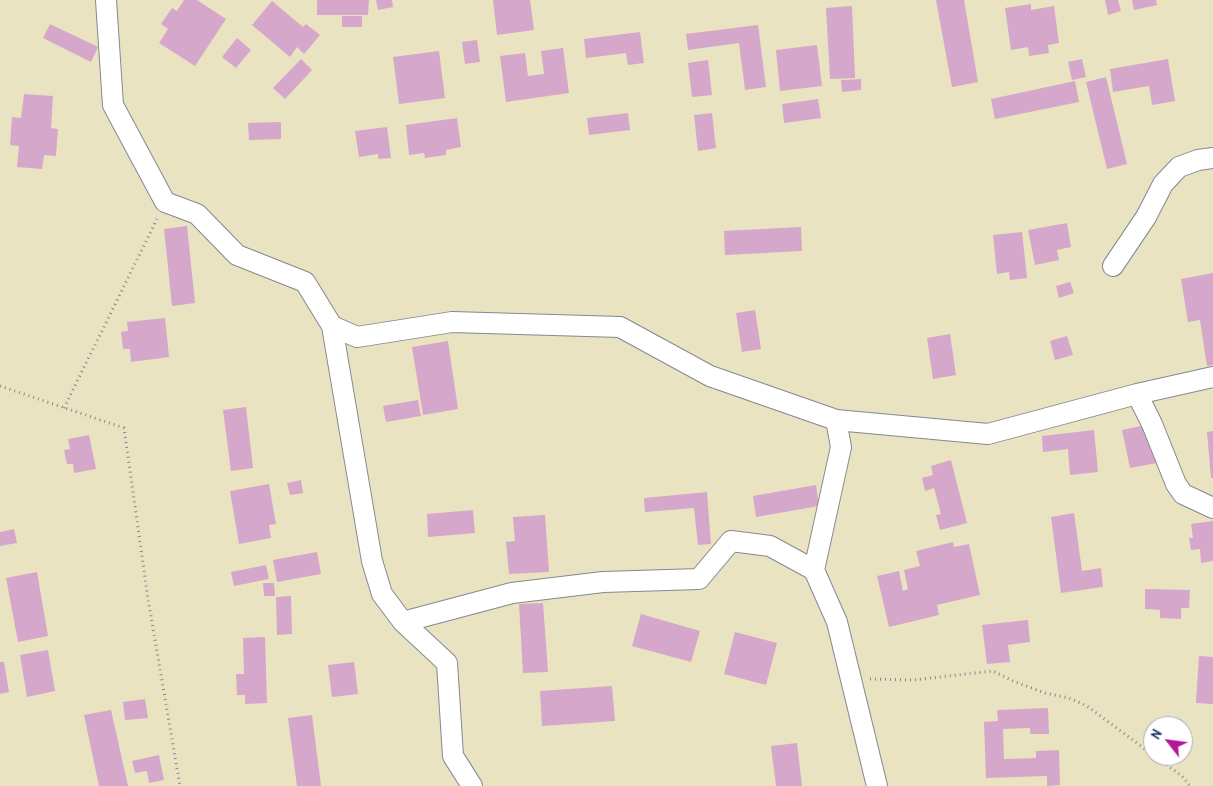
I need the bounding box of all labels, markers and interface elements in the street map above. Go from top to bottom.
north arrow [1143,716,1193,766]
text: N [1145,726,1166,742]

